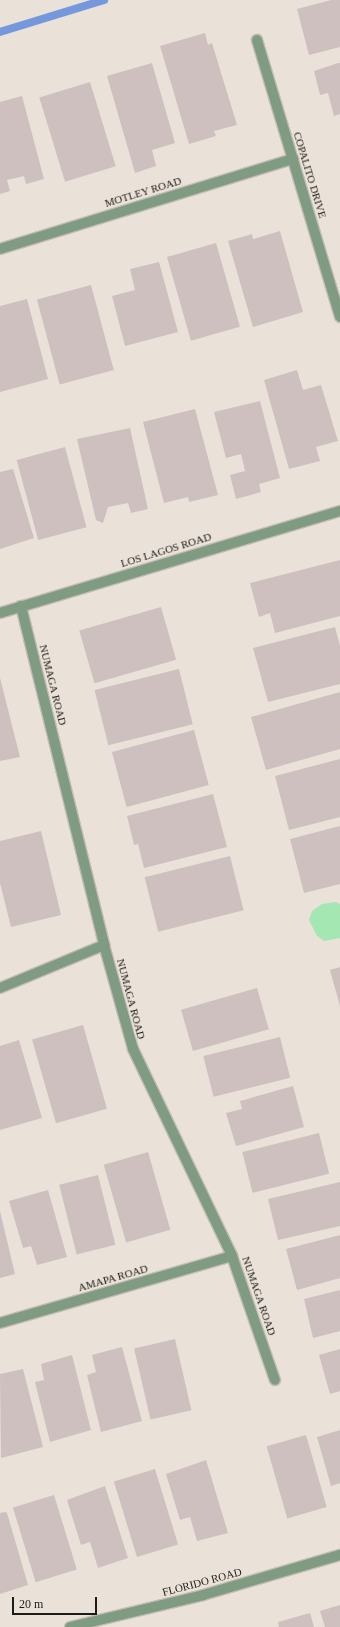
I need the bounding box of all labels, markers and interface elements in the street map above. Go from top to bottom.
street label: COPALITO DRIVE [291,130,329,220]
street label: MOTLEY ROAD [103,174,183,210]
street label: LOS LAGOS ROAD [119,530,213,570]
street label: NUMAGA ROAD [37,643,69,727]
street label: NUMAGA ROAD [114,957,148,1041]
street label: NUMAGA ROAD [239,1254,279,1338]
street label: AMAPA ROAD [76,1262,150,1294]
street label: FLORIDO ROAD [161,1565,243,1599]
scale bar [14,1589,99,1615]
text: 20 m [19,1597,43,1611]

